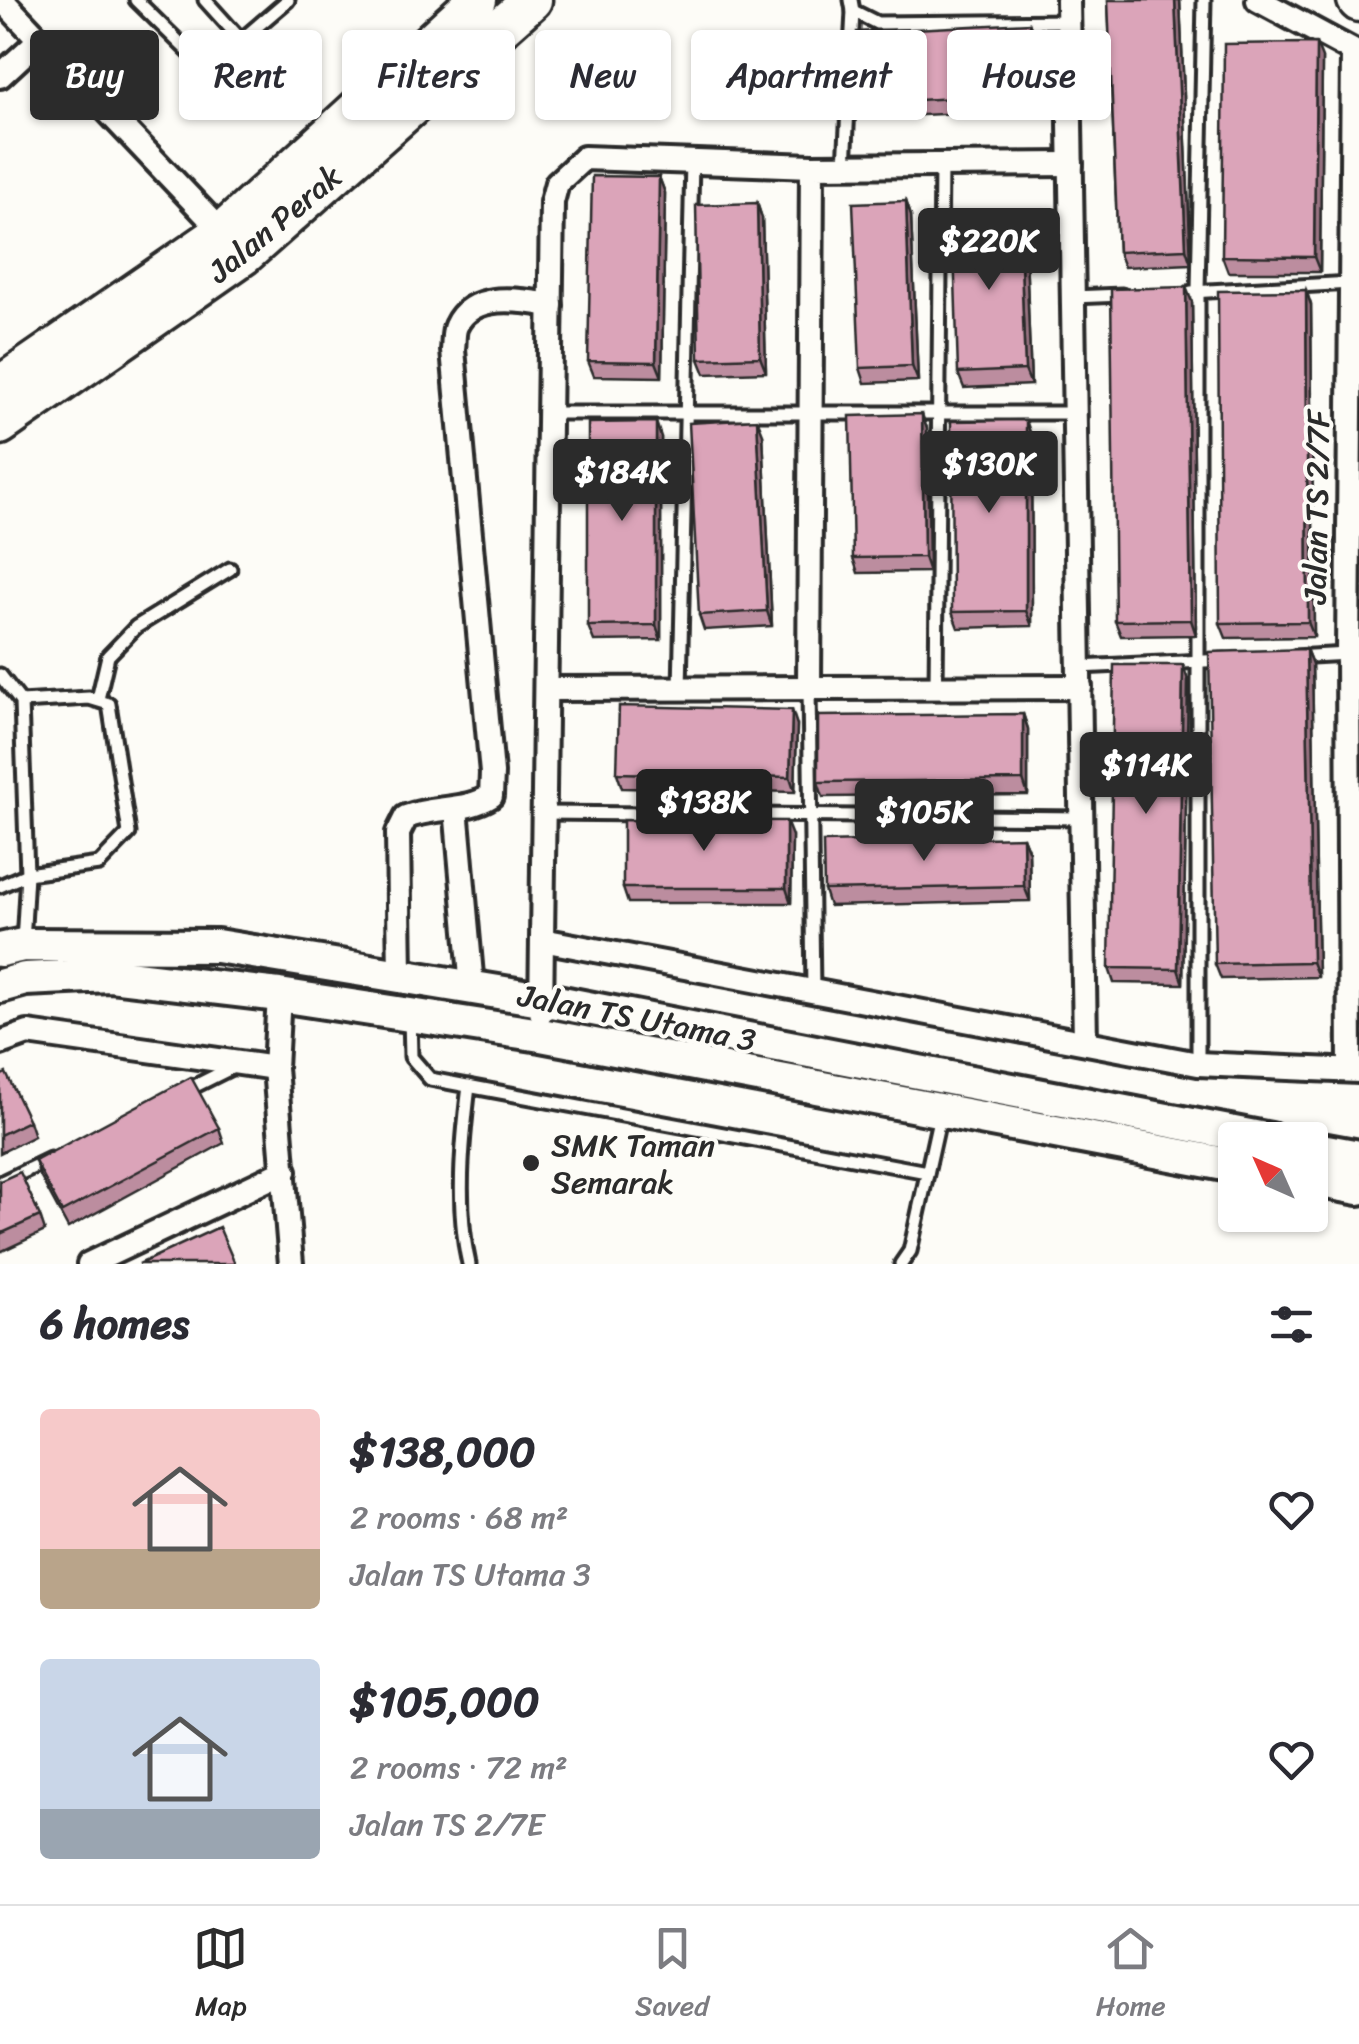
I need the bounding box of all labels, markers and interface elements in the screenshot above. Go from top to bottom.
chip: Buy [30,30,159,120]
chip: Rent [179,30,322,120]
chip: Filters [342,30,515,120]
chip: New [535,30,671,120]
chip: Apartment [691,30,927,120]
chip: House [947,30,1111,120]
street label: Jalan Perak [194,149,356,299]
pin: $220K [919,208,1059,293]
text: $220K [940,212,1038,269]
street label: Jalan TS 2/7F [1287,408,1347,606]
pin: $130K [919,431,1059,516]
text: $130K [943,435,1035,492]
pin: $184K [552,439,692,524]
text: $184K [575,443,669,500]
pin: $114K [1076,732,1216,817]
text: $114K [1102,736,1190,793]
pin: $138K [634,769,774,854]
text: $138K [658,773,750,830]
pin: $105K [854,779,994,864]
text: $105K [877,783,971,840]
street label: Jalan TS Utama 3 [512,967,761,1069]
place label: SMK Taman Semarak [551,1117,715,1211]
north arrow [1218,1122,1328,1232]
map controls [1218,1122,1328,1232]
marker: SMK Taman Semarak [520,1152,542,1174]
text: 6 homes [40,1287,189,1361]
icon: filters [1264,1297,1319,1352]
text: $138,000 [350,1415,536,1489]
icon: home [120,1449,240,1569]
icon: heart [1264,1482,1319,1537]
text: 2 rooms · 68 m² [350,1489,568,1546]
text: Jalan TS Utama 3 [350,1546,591,1603]
text: $105,000 [350,1665,539,1739]
icon: home [120,1699,240,1819]
icon: heart [1264,1732,1319,1787]
text: 2 rooms · 72 m² [350,1739,568,1796]
text: Jalan TS 2/7E [350,1796,545,1853]
tab: Map [193,1921,248,2030]
tab: Saved [635,1921,709,2030]
tab: Home [1096,1921,1166,2030]

